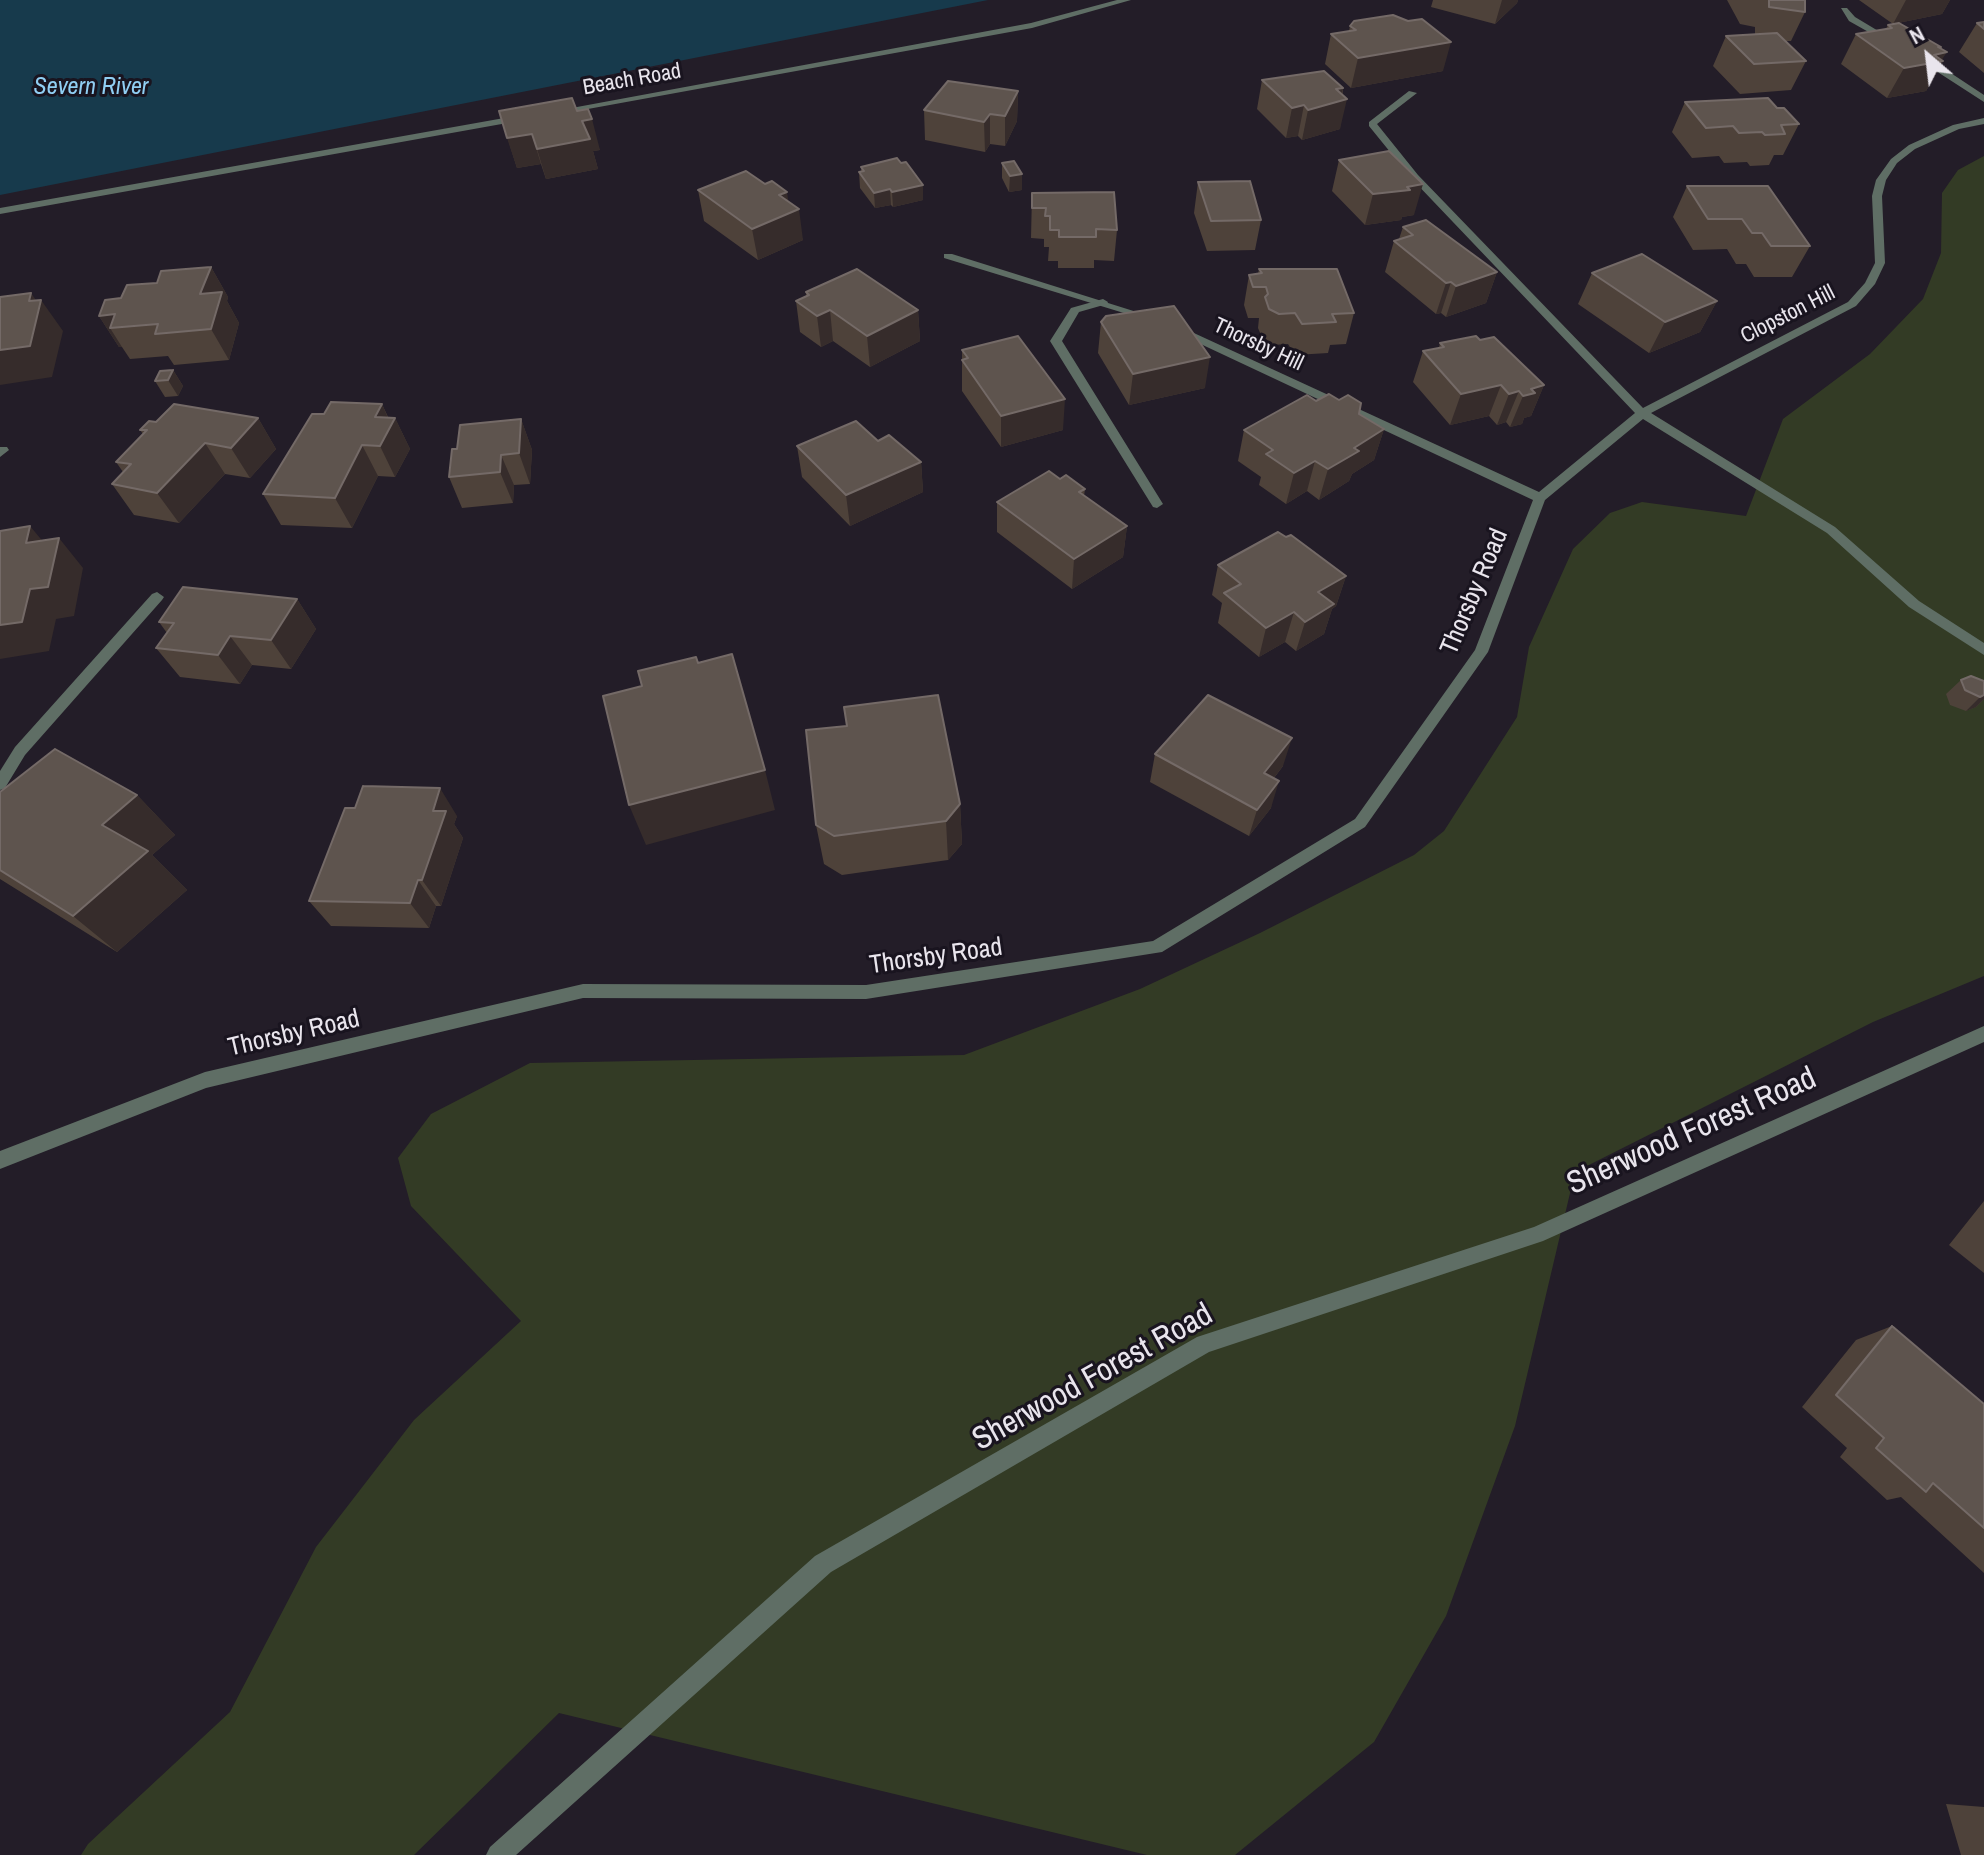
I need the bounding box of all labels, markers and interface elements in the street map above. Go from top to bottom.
north arrow [1888,16,1968,96]
text: N [1904,19,1930,51]
street label: Beach Road [581,58,683,102]
water label: Severn River [34,74,148,102]
street label: Clopston Hill [1736,280,1840,350]
street label: Thorsby Hill [1209,313,1307,377]
street label: Thorsby Road [1434,524,1516,660]
street label: Thorsby Road [868,932,1004,982]
street label: Thorsby Road [225,1004,363,1064]
street label: Sherwood Forest Road [1562,1060,1822,1204]
street label: Sherwood Forest Road [966,1296,1220,1460]

